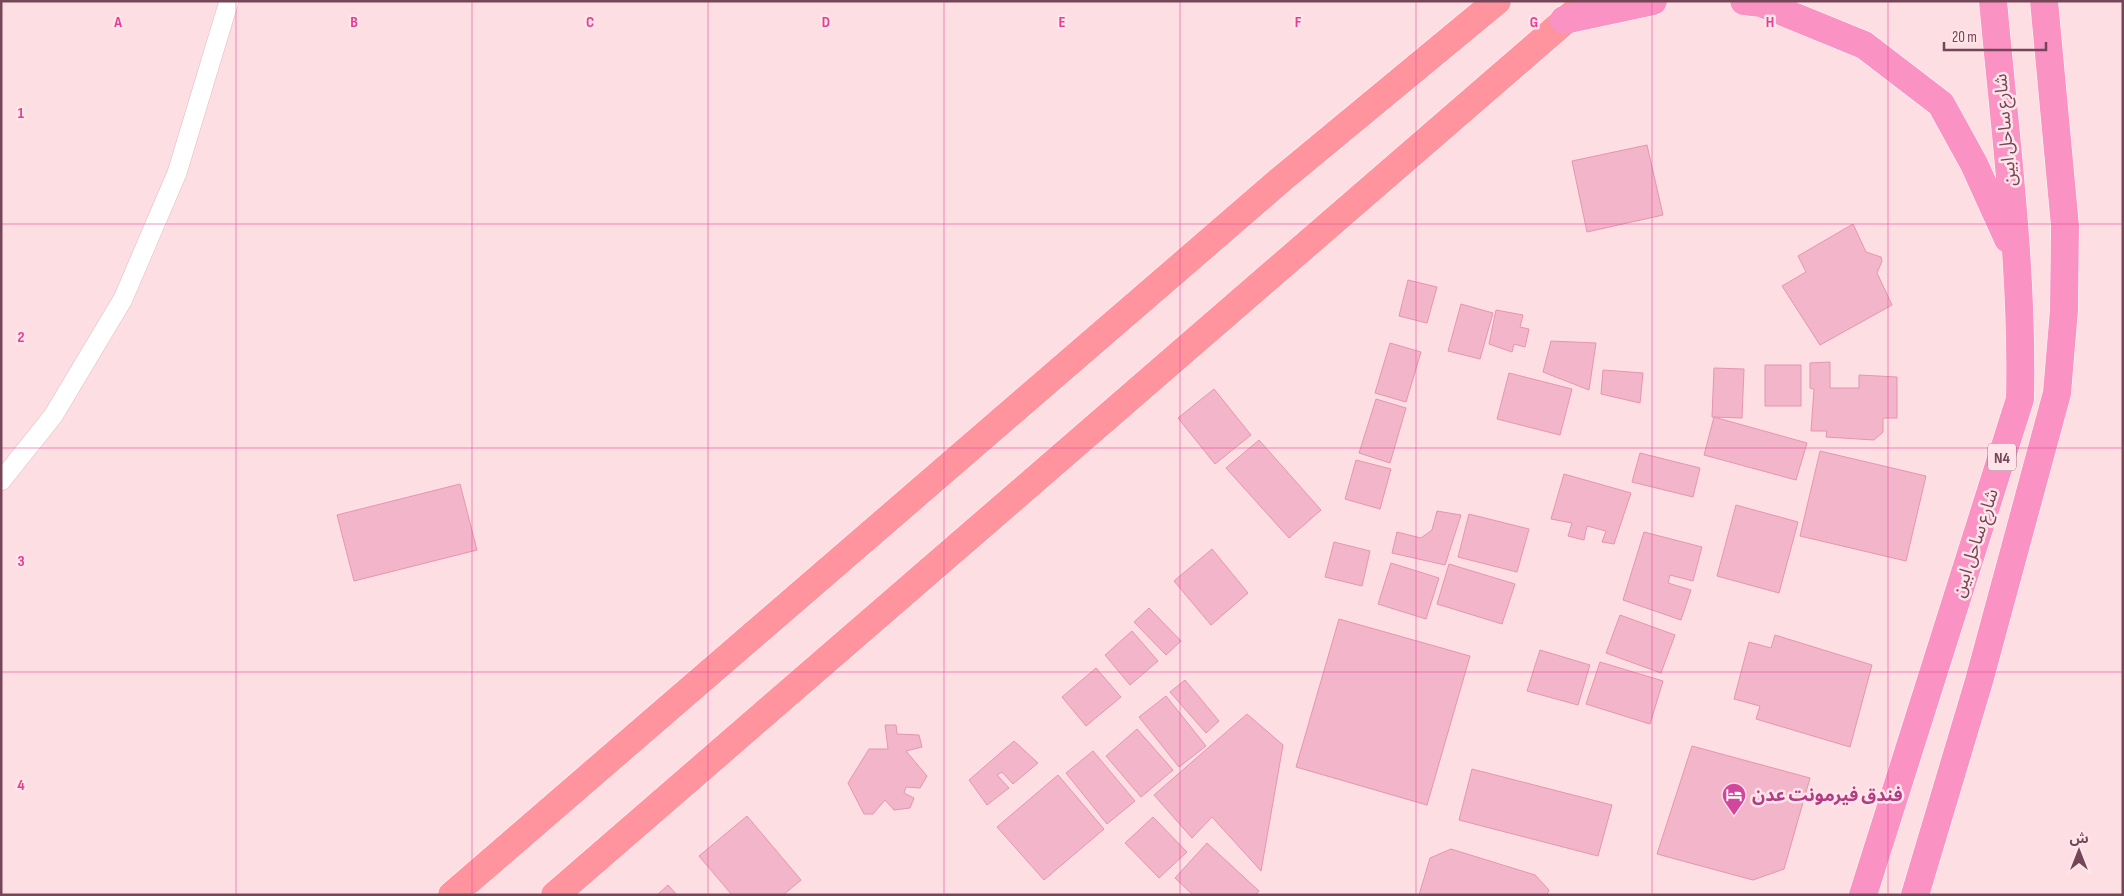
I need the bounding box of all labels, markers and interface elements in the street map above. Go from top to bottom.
text: A [113,13,122,32]
text: B [350,13,358,32]
text: C [586,13,594,32]
text: D [822,13,830,32]
text: E [1059,13,1066,32]
text: F [1295,13,1302,32]
text: G [1530,13,1538,32]
text: H [1766,13,1774,32]
scale bar [1944,20,2046,52]
text: 20 m [1952,28,1977,47]
street label: شارع ساحل ابين [1990,73,2024,187]
text: 1 [18,104,25,123]
text: 2 [17,328,25,347]
road number: N4 [1988,444,2016,471]
street label: شارع ساحل ابين [1948,486,2006,601]
text: 3 [17,552,25,571]
text: 4 [17,776,25,795]
hotel icon: فندق فيرمونت عدن [1721,782,1747,816]
place label: فندق فيرمونت عدن [1752,785,1903,806]
north arrow [2054,826,2104,876]
text: ش [2069,830,2089,847]

